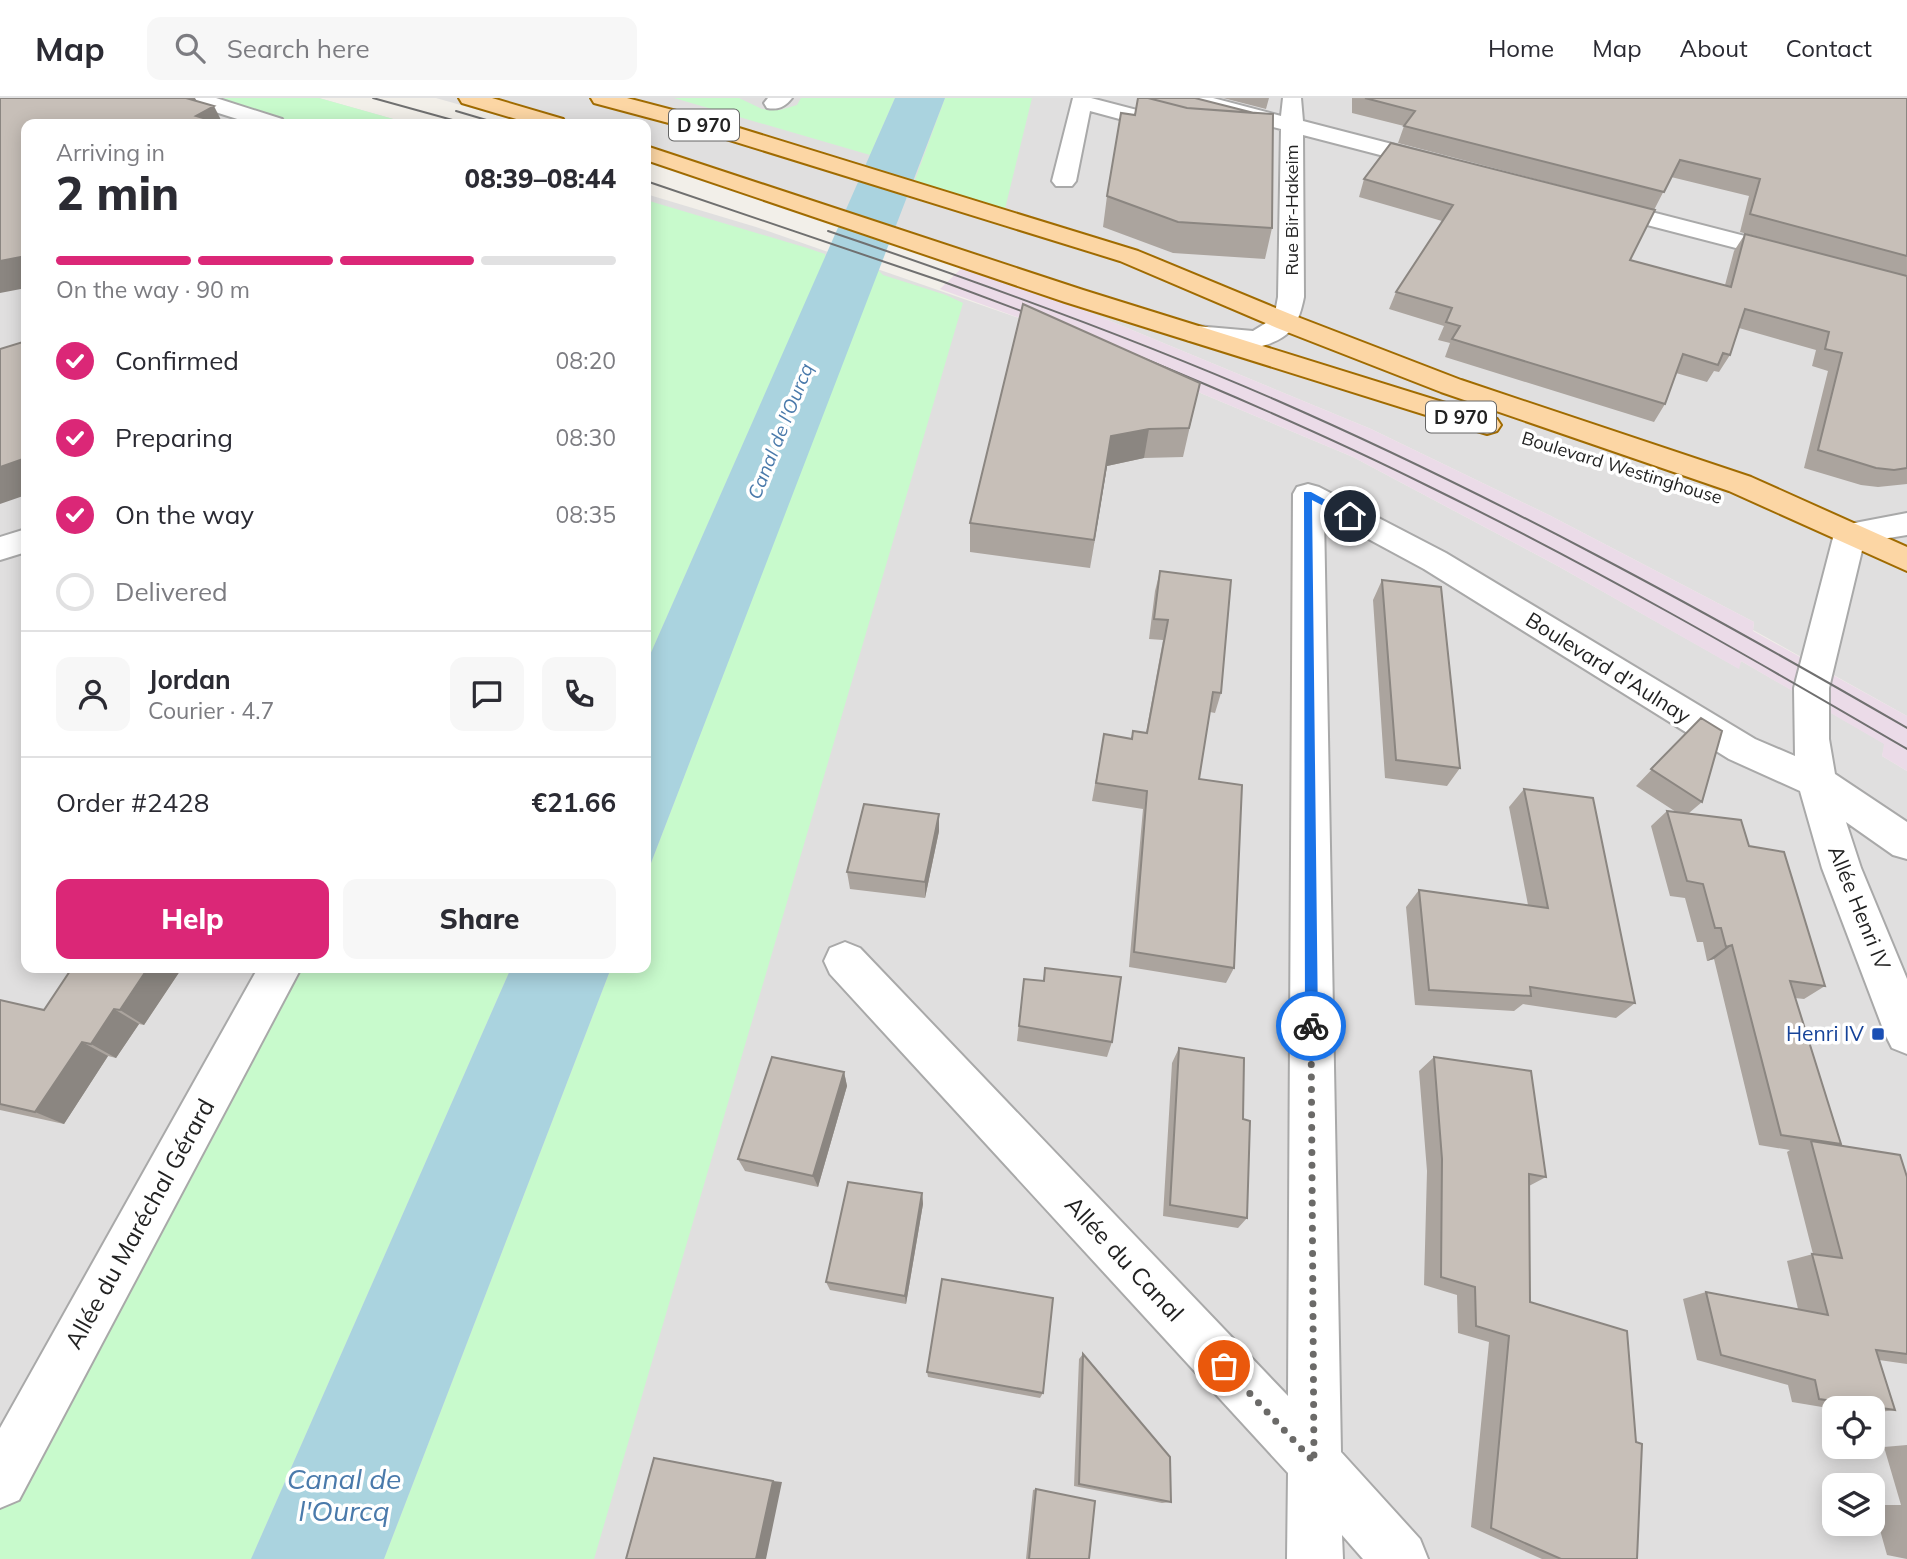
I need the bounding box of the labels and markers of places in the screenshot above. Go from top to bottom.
pin [1320,486,1380,546]
place label: Henri IV [1786,1020,1864,1046]
marker: Henri IV [1870,1026,1886,1042]
pin [1194,1336,1254,1396]

